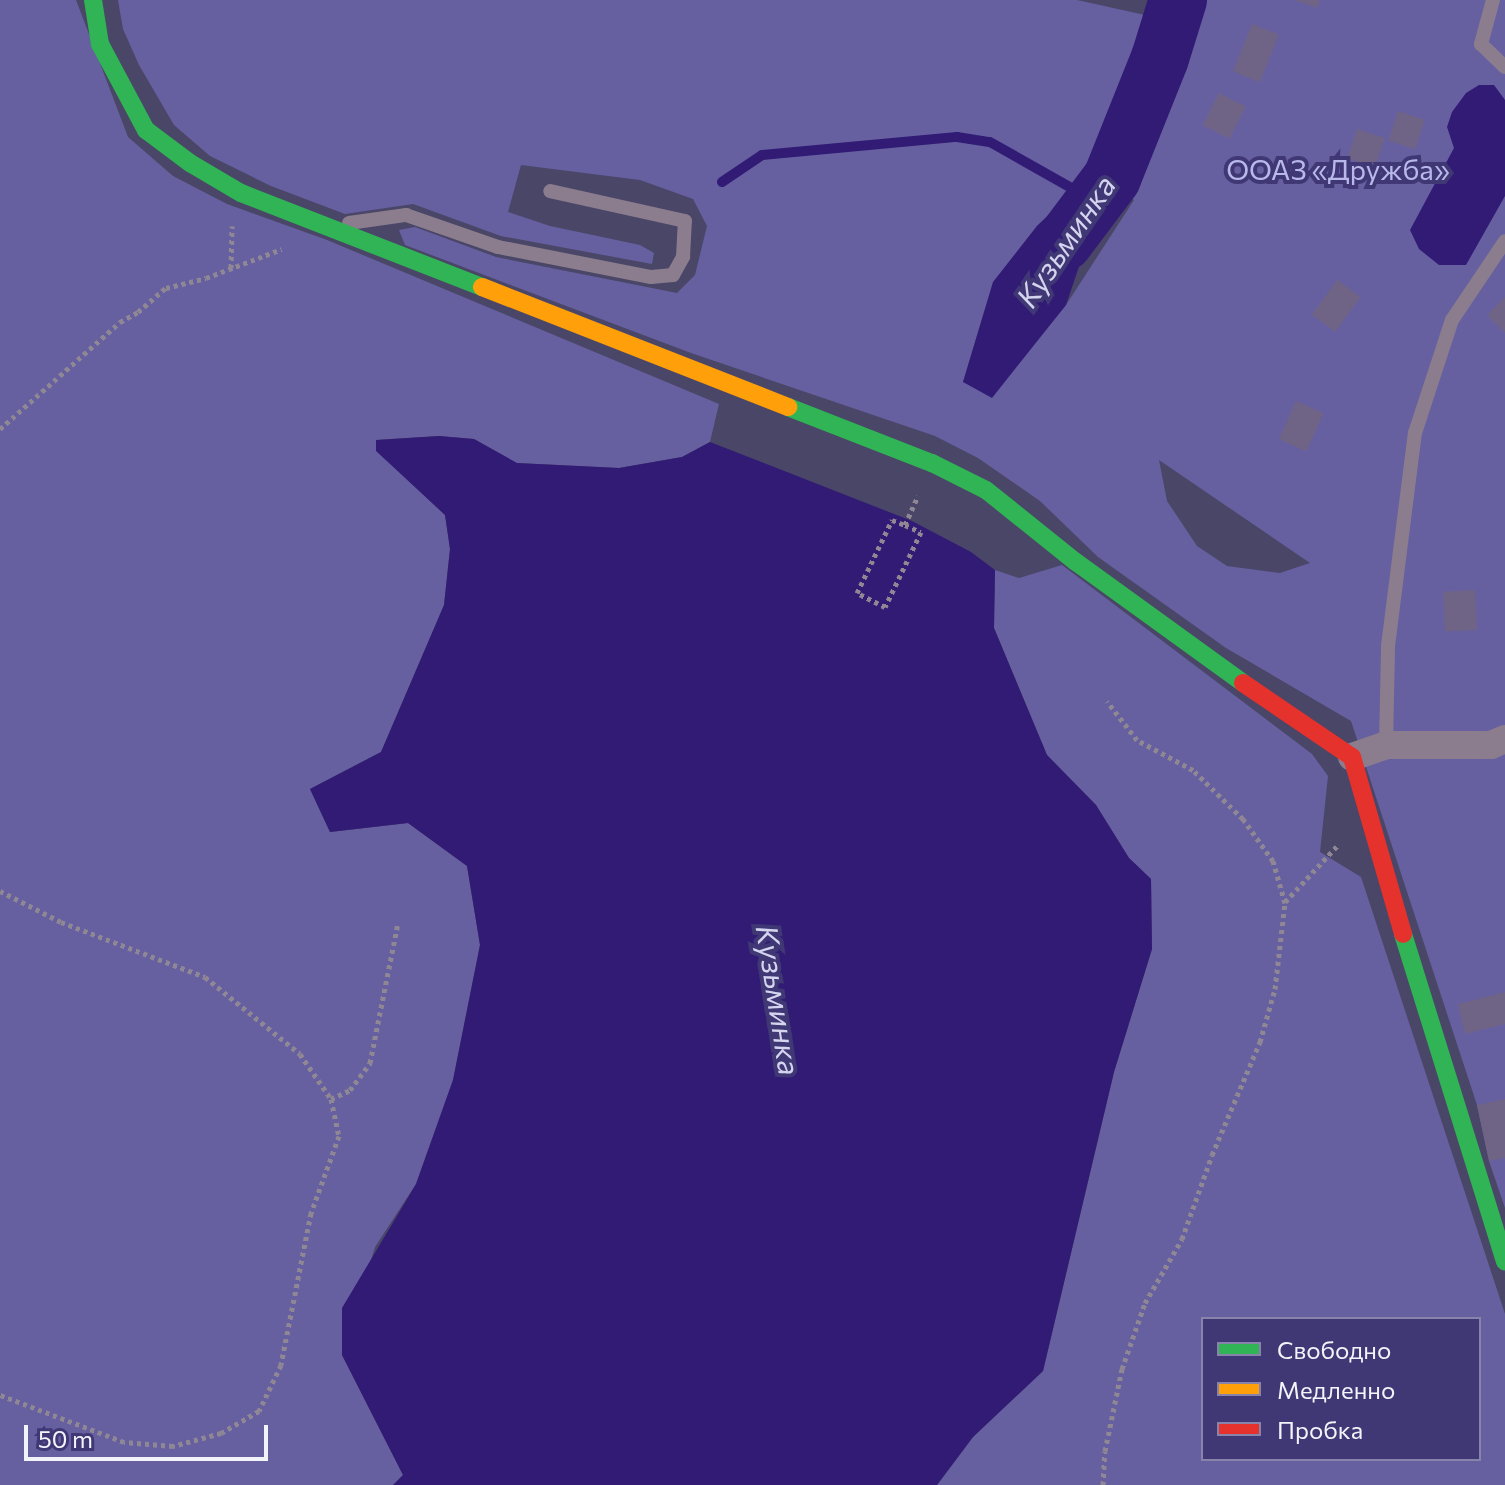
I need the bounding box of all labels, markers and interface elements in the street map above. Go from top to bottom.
park label: ООАЗ «Дружба» [1226,152,1450,186]
water label: Кузьминка [1008,168,1122,314]
water label: Кузьминка [749,922,809,1078]
legend [1201,1317,1481,1461]
text: Свободно [1277,1335,1391,1364]
text: Медленно [1277,1375,1395,1404]
scale bar [28,1409,272,1459]
text: Пробка [1277,1415,1363,1444]
text: 50 m [38,1424,93,1453]

